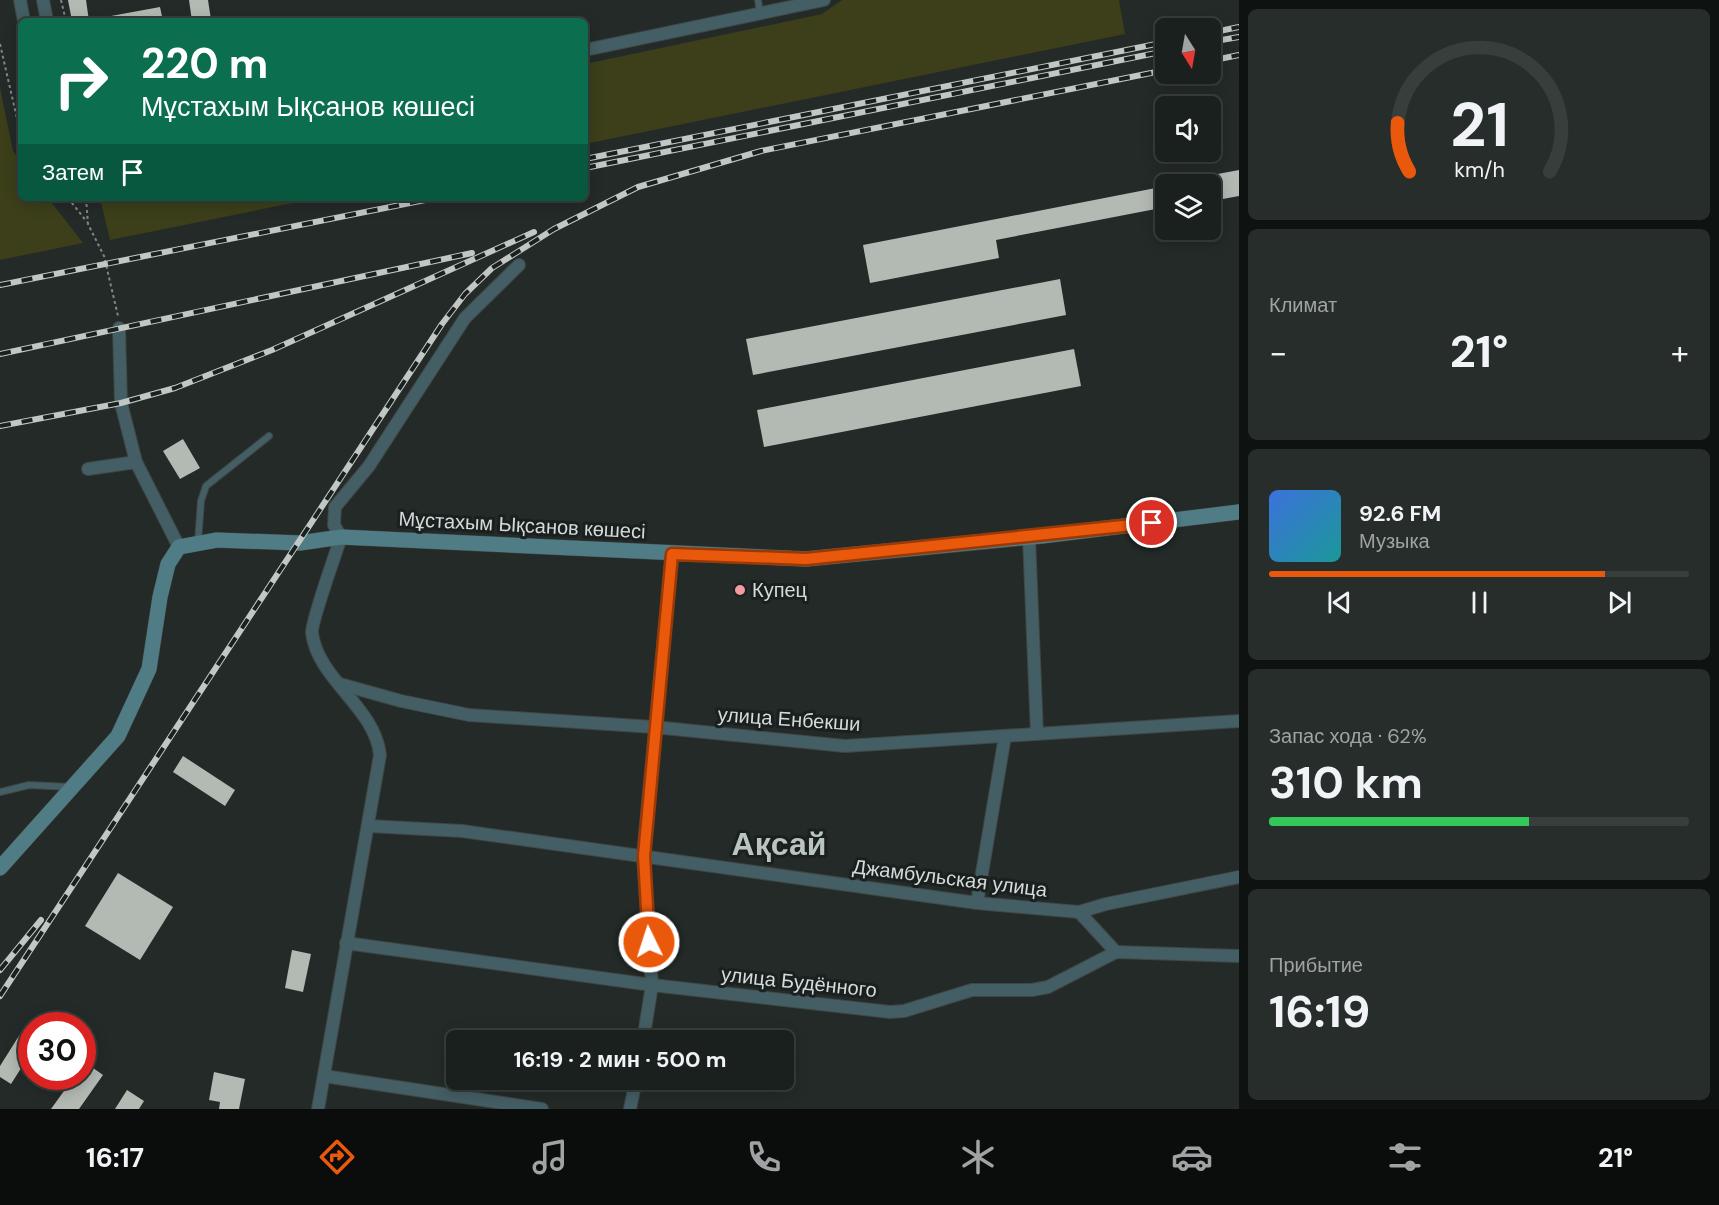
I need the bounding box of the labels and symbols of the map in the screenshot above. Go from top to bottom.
north arrow [1155,18,1221,84]
pin [1126,497,1177,548]
street label: Мұстахым Ықсанов көшесі [398,506,646,544]
place label: Купец [752,577,807,603]
marker: Купец [733,583,747,597]
street label: улица Енбекши [717,701,861,737]
district label: Ақсай [732,823,826,865]
street label: Джамбульская улица [851,853,1050,903]
position arrow [617,910,681,974]
street label: улица Будённого [720,961,878,1003]
speed limit sign: 30 [18,1012,96,1090]

